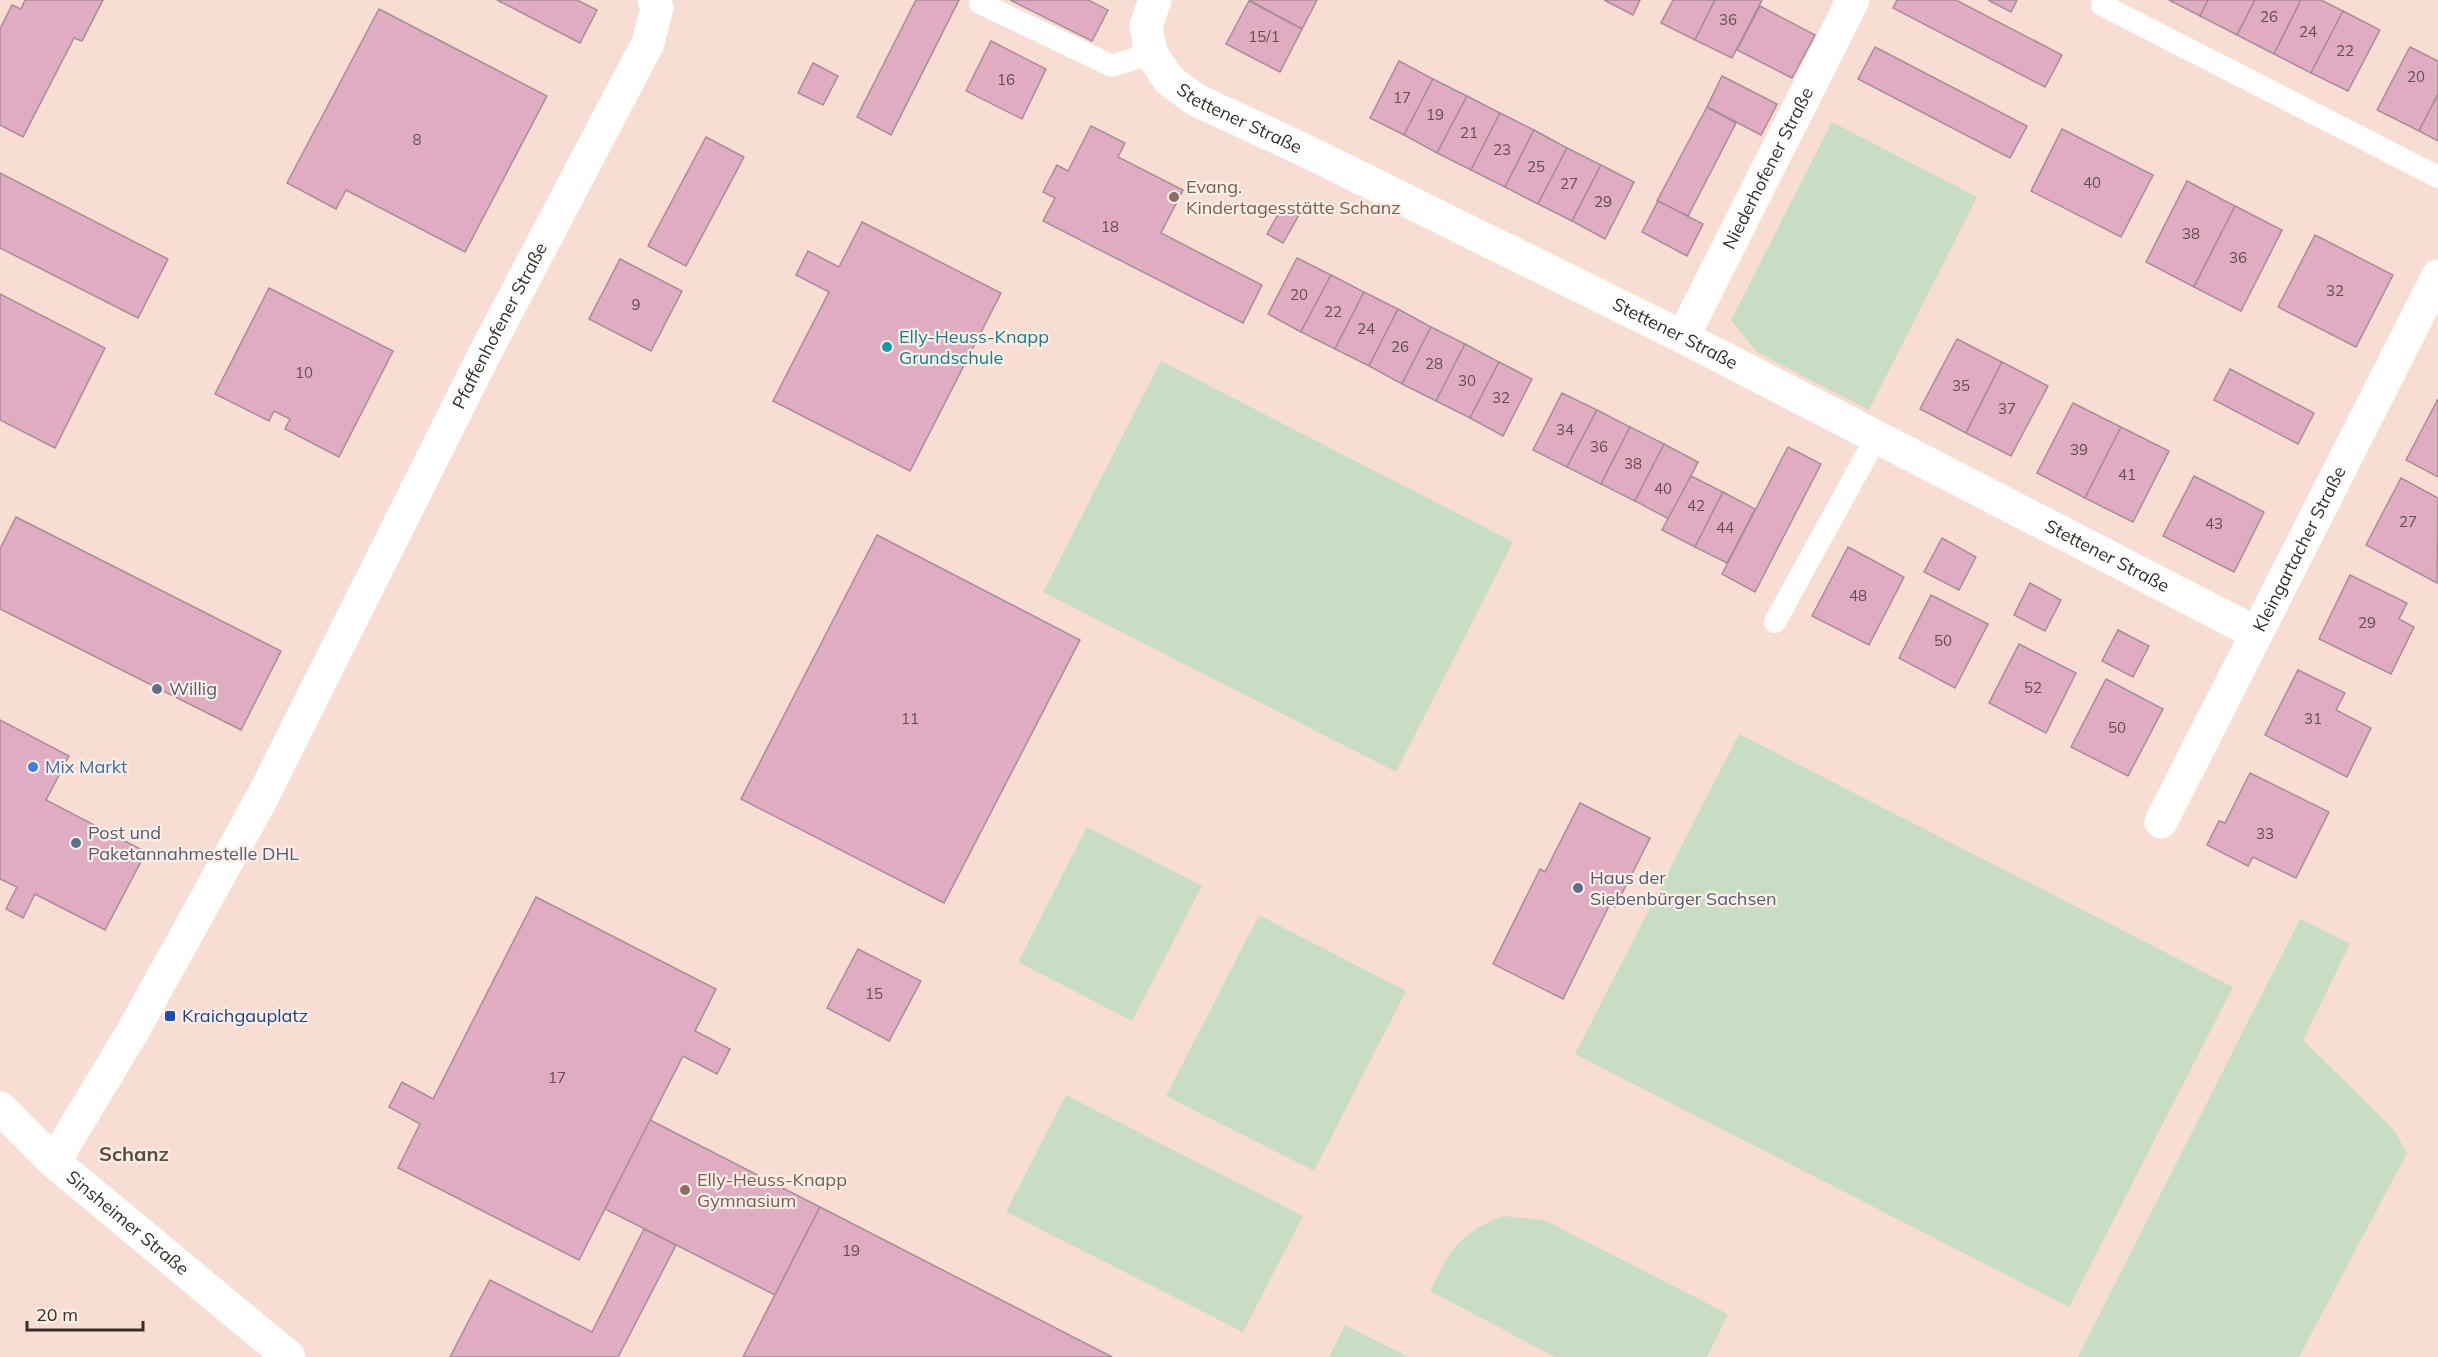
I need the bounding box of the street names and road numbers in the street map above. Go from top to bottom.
street label: Stettener Straße [1172,78,1306,158]
street label: Niederhofener Straße [1717,83,1818,253]
street label: Pfaffenhofener Straße [447,238,552,413]
street label: Stettener Straße [1609,292,1742,374]
street label: Kleingartacher Straße [2247,462,2351,636]
street label: Stettener Straße [2041,514,2173,597]
street label: Sinsheimer Straße [62,1165,194,1280]

